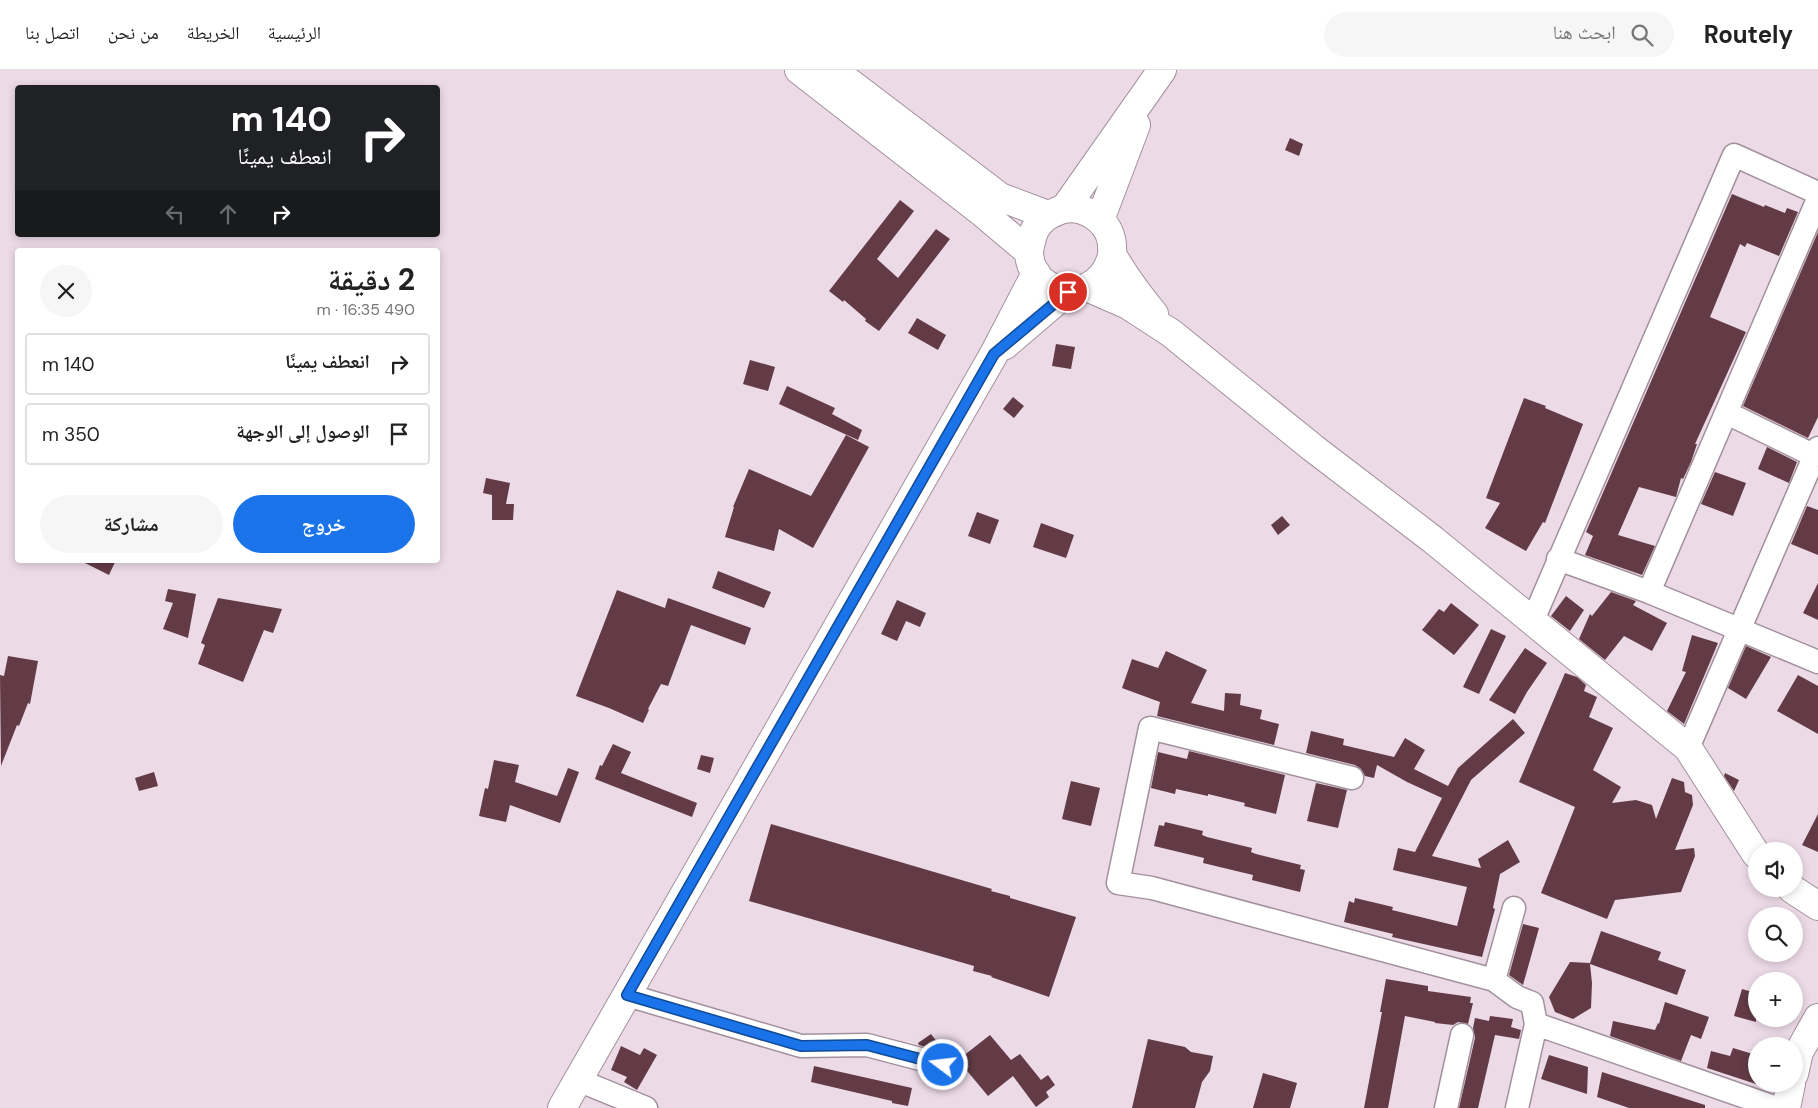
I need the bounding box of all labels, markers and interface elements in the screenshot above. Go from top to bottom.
search box [1324,12,1674,57]
text: Routely [1704,19,1793,50]
text: ابحث هنا [1553,20,1616,45]
text: اتصل بنا [25,21,80,45]
text: من نحن [108,21,159,45]
text: الخريطة [187,21,240,45]
text: الرئيسية [268,21,321,45]
icon: search [1628,21,1656,49]
text: 140 m [231,96,332,142]
icon: right [350,105,415,170]
text: انعطف يمينًا [237,142,332,171]
icon: left [161,200,189,228]
icon: ahead [214,200,242,228]
icon: right [267,200,295,228]
text: 2 دقيقة [328,260,415,299]
button: close [40,265,92,317]
pin [1047,271,1089,313]
icon: arrive [1054,278,1082,306]
text: 490 m · 16:35 [317,299,415,320]
text: انعطف يمينًا [285,349,370,374]
icon: right [385,350,413,378]
text: 140 m [42,352,94,377]
text: الوصول إلى الوجهة [236,419,370,444]
icon: arrive [385,420,413,448]
text: 350 m [42,422,100,447]
button: مشاركة [40,495,223,553]
button: خروج [233,495,415,553]
map controls [1748,842,1803,1092]
button: sound [1748,842,1803,897]
button: search [1748,907,1803,962]
button: + [1748,972,1803,1027]
button: − [1748,1037,1803,1092]
position arrow [916,1038,968,1090]

